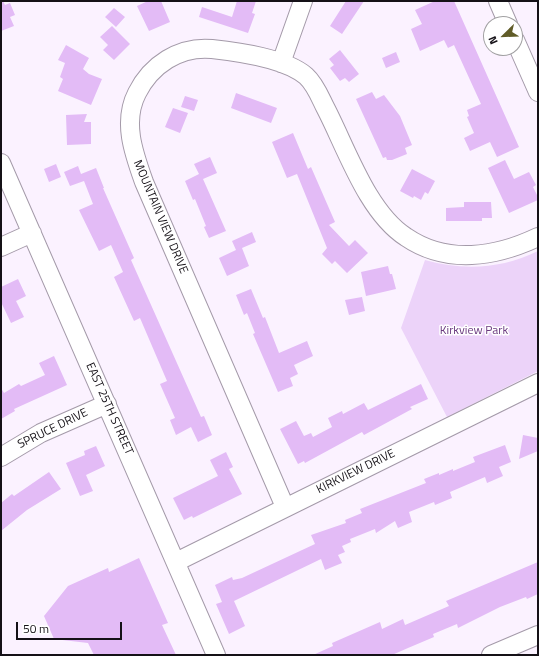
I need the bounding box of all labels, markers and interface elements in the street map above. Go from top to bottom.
north arrow [483,16,523,56]
text: N [484,34,502,47]
street label: MOUNTAIN VIEW DRIVE [130,158,190,276]
park label: Kirkview Park [440,324,508,338]
street label: EAST 25TH STREET [82,361,136,457]
street label: SPRUCE DRIVE [16,406,90,452]
street label: KIRKVIEW DRIVE [314,447,398,497]
scale bar [18,614,124,640]
text: 50 m [23,619,49,638]

